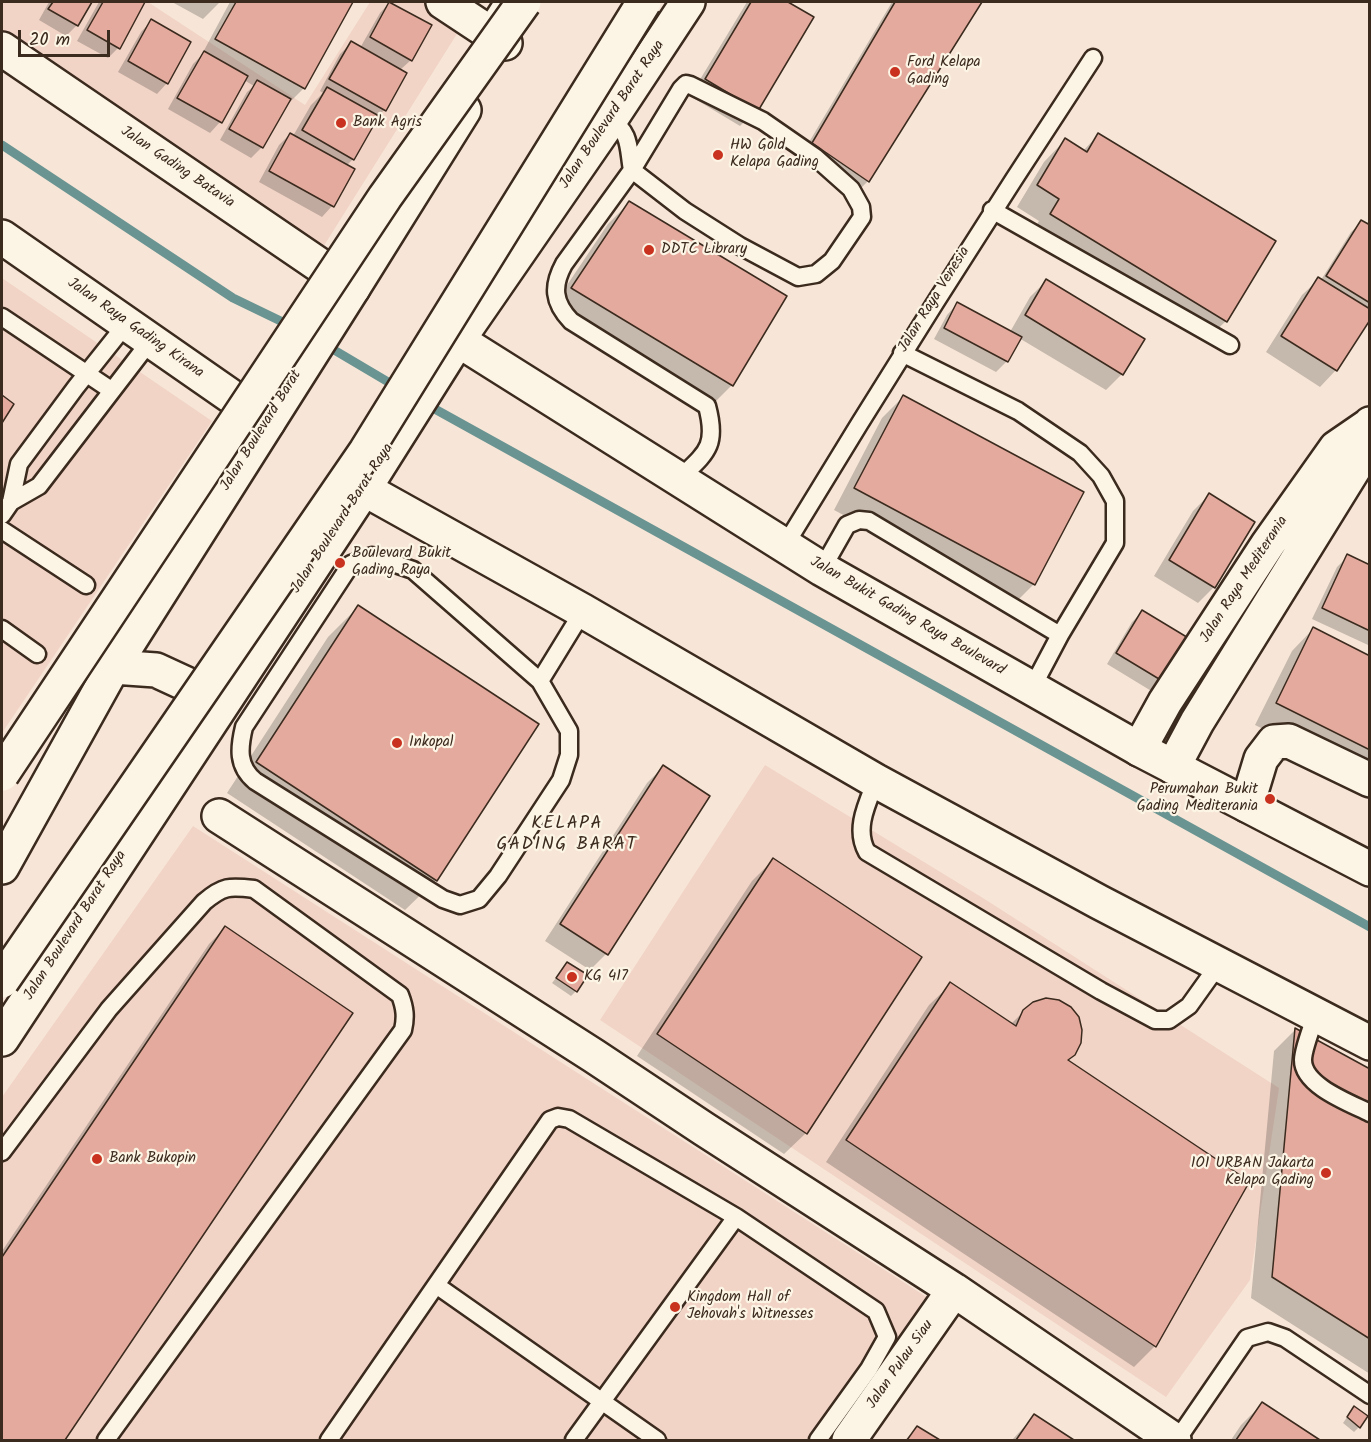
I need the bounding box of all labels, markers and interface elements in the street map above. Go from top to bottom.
scale bar [21,18,112,56]
text: 20 m [29,26,70,55]
street label: Jalan Boulevard Barat Raya [557,37,669,193]
place label: Ford Kelapa Gading [907,54,981,89]
marker: Ford Kelapa Gading [888,65,902,79]
place label: Bank Agris [353,114,422,132]
marker: Bank Agris [334,116,348,130]
street label: Jalan Gading Batavia [117,123,237,213]
place label: HW Gold Kelapa Gading [730,137,819,172]
marker: HW Gold Kelapa Gading [711,148,725,162]
place label: DDTC Library [661,241,747,259]
marker: DDTC Library [642,243,656,257]
street label: Jalan Raya Venesia [895,244,975,356]
street label: Jalan Raya Gading Kirana [63,275,207,383]
street label: Jalan Boulevard Barat [218,367,306,495]
street label: Jalan Boulevard Barat Raya [288,441,398,597]
street label: Jalan Raya Mediterania [1197,513,1293,647]
place label: Boulevard Bukit Gading Raya [352,545,451,580]
street label: Jalan Bukit Gading Raya Boulevard [806,554,1008,680]
marker: Boulevard Bukit Gading Raya [333,556,347,570]
place label: Inkopal [409,734,453,752]
marker: Inkopal [390,736,404,750]
place label: Perumahan Bukit Gading Mediterania [1137,781,1258,816]
marker: Perumahan Bukit Gading Mediterania [1263,792,1277,806]
district label: KELAPA GADING BARAT [496,814,638,856]
street label: Jalan Boulevard Barat Raya [21,848,131,1004]
place label: KG 417 [584,968,628,986]
marker: KG 417 [565,970,579,984]
place label: Bank Bukopin [109,1150,196,1168]
marker: Bank Bukopin [90,1152,104,1166]
place label: 1O1 URBAN Jakarta Kelapa Gading [1191,1155,1314,1190]
marker: 1O1 URBAN Jakarta Kelapa Gading [1319,1166,1333,1180]
place label: Kingdom Hall of Jehovah's Witnesses [687,1289,813,1324]
marker: Kingdom Hall of Jehovah's Witnesses [668,1300,682,1314]
street label: Jalan Pulau Siau [864,1317,938,1413]

